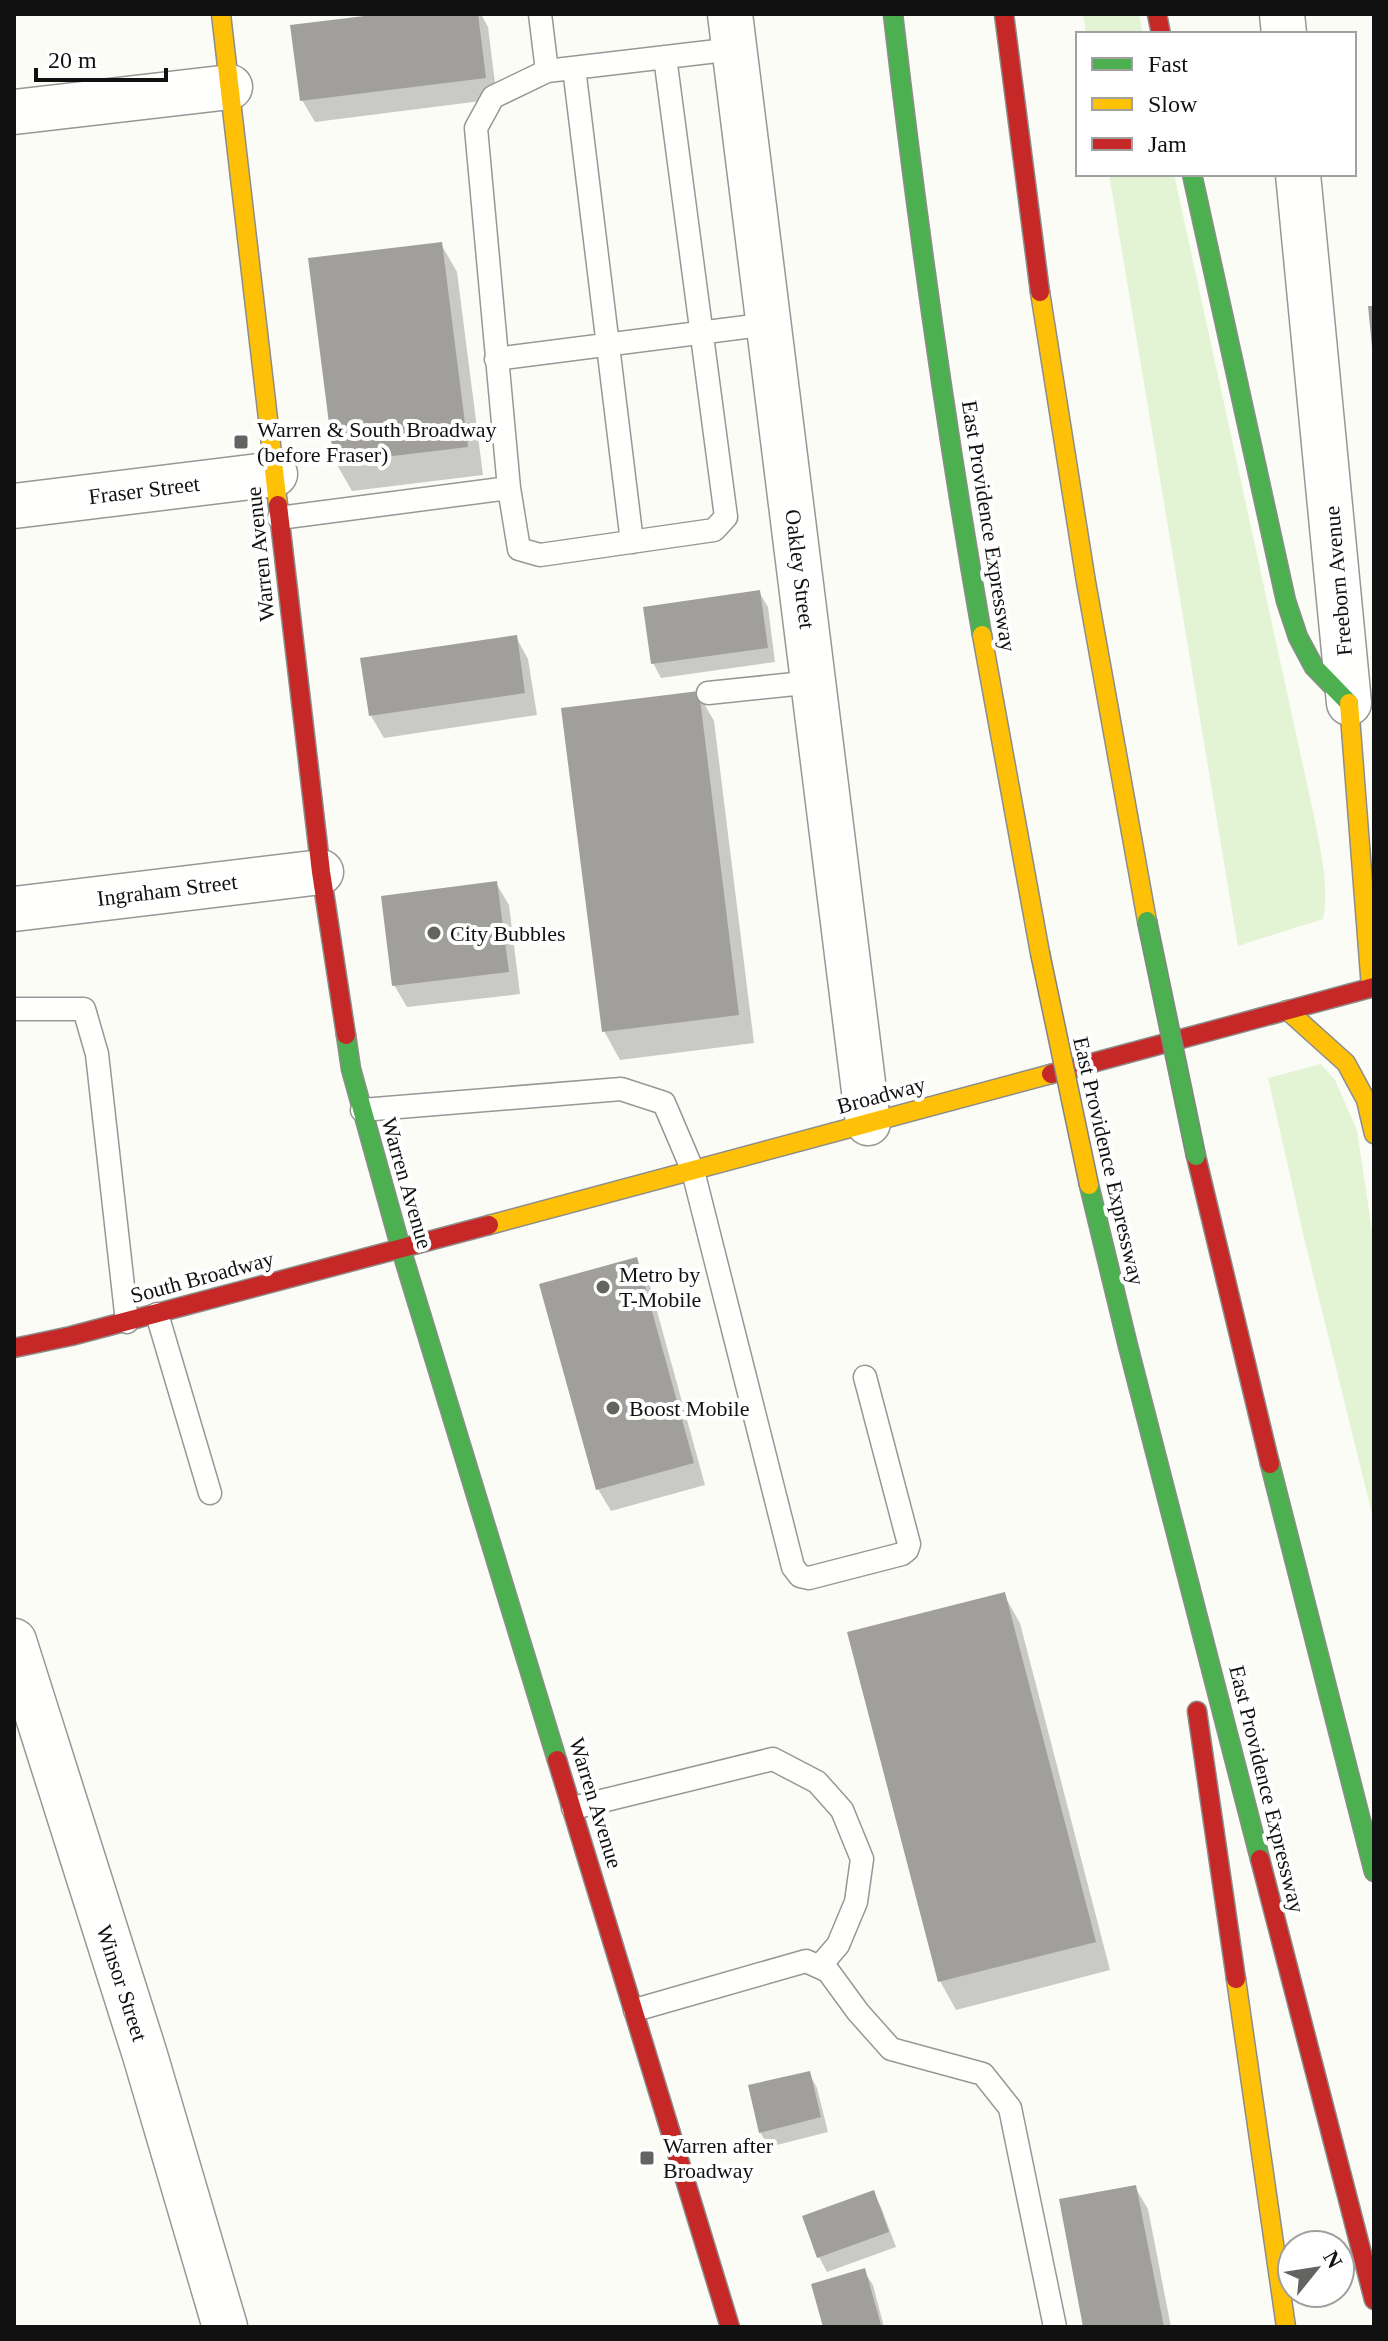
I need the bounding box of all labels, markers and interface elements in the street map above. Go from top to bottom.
scale bar [36,32,166,82]
legend [1076,32,1356,176]
text: 20 m [48,47,97,73]
text: Fast [1148,51,1188,77]
text: Slow [1148,91,1198,117]
text: Jam [1148,131,1187,157]
street label: East Providence Expressway [957,399,1021,653]
place label: Warren & South Broadway (before Fraser) [257,417,497,467]
marker: Warren & South Broadway (before Fraser) [232,433,250,451]
street label: Fraser Street [87,471,201,509]
street label: Warren Avenue [240,485,280,623]
street label: Freeborn Avenue [1319,505,1357,657]
street label: Oakley Street [780,508,820,630]
street label: Ingraham Street [95,869,239,911]
place label: City Bubbles [450,921,566,946]
marker: City Bubbles [425,924,443,942]
street label: East Providence Expressway [1068,1034,1150,1288]
street label: Broadway [834,1071,928,1119]
street label: Warren Avenue [376,1115,438,1251]
street label: South Broadway [128,1246,276,1308]
place label: Metro by T-Mobile [619,1262,701,1312]
marker: Metro by T-Mobile [594,1278,612,1296]
place label: Boost Mobile [629,1396,749,1421]
marker: Boost Mobile [604,1399,622,1417]
street label: East Providence Expressway [1224,1663,1310,1915]
street label: Warren Avenue [564,1735,628,1871]
street label: Winsor Street [91,1922,153,2044]
place label: Warren after Broadway [663,2133,774,2183]
marker: Warren after Broadway [638,2149,656,2167]
north arrow [1276,2229,1356,2309]
text: N [1318,2246,1348,2272]

